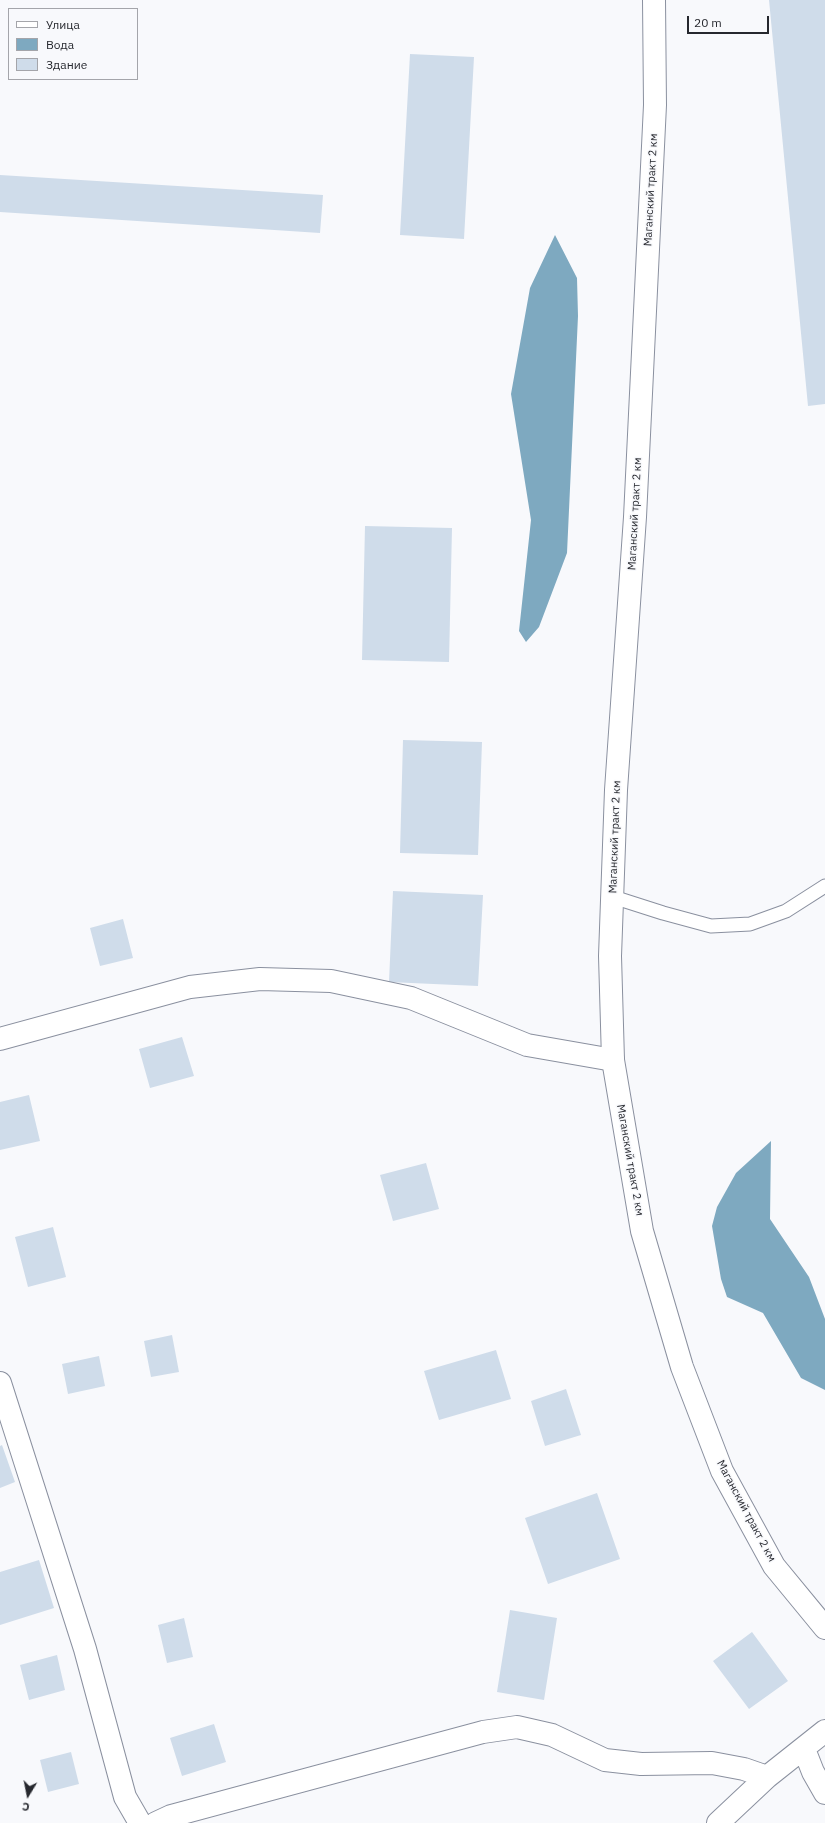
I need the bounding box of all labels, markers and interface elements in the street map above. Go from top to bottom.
legend [8,8,138,80]
scale bar [689,8,771,34]
text: 20 m [694,15,722,30]
text: Улица [46,17,80,32]
text: Вода [46,37,74,52]
text: Здание [46,57,87,72]
street label: Маганский тракт 2 км [641,133,661,247]
street label: Маганский тракт 2 км [625,457,645,571]
street label: Маганский тракт 2 км [606,780,624,894]
street label: Маганский тракт 2 км [614,1103,646,1217]
street label: Маганский тракт 2 км [714,1458,778,1564]
north arrow [8,1775,48,1815]
text: С [21,1799,31,1814]

